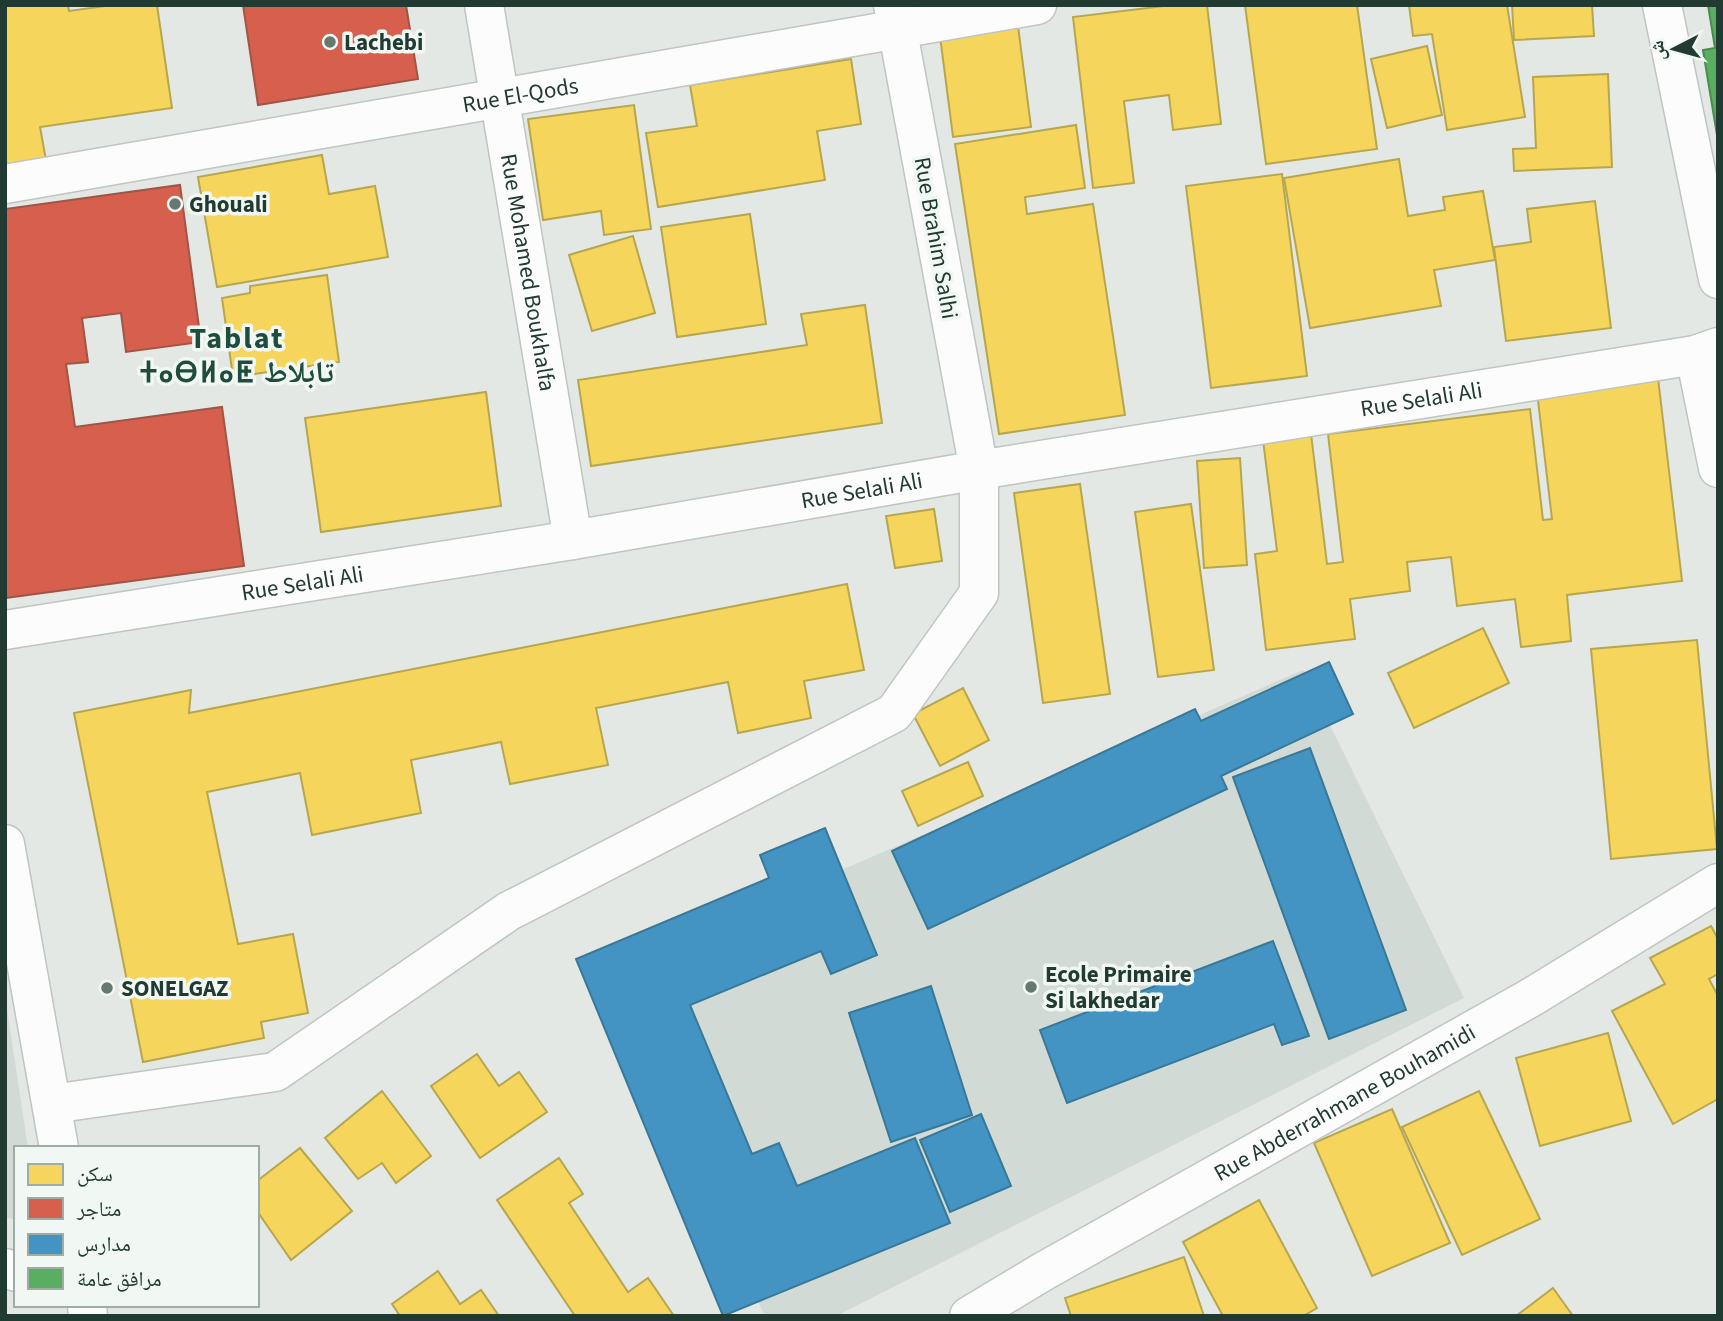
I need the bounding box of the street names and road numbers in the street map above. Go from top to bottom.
street label: Rue El-Qods [460,68,581,121]
street label: Rue Mohamed Boukhalfa [492,151,564,394]
street label: Rue Brahim Salhi [906,154,966,322]
street label: Rue Selali Ali [1358,373,1485,425]
street label: Rue Selali Ali [798,464,925,517]
street label: Rue Selali Ali [239,557,366,609]
street label: Rue Abderrahmane Bouhamidi [1207,1015,1481,1189]

